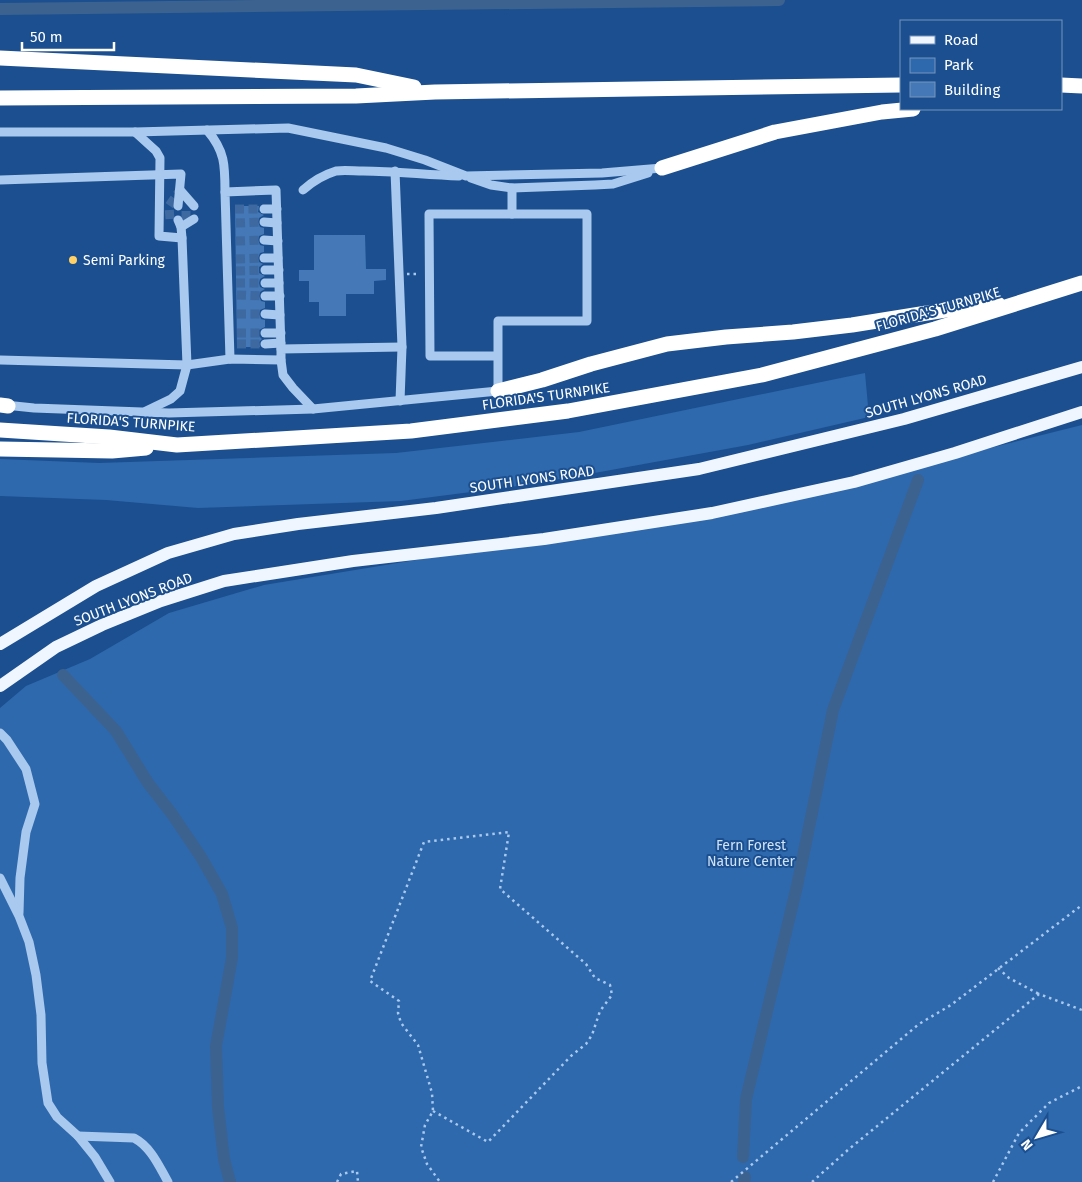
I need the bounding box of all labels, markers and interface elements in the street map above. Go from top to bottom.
scale bar [22,20,115,52]
legend [900,20,1062,110]
text: 50 m [30,28,63,46]
text: Road [944,31,979,49]
text: Park [944,56,974,74]
text: Building [944,81,1000,99]
place label: Semi Parking [83,252,166,269]
marker: Semi Parking [67,254,79,266]
street label: FLORIDA'S TURNPIKE [874,284,1002,335]
street label: SOUTH LYONS ROAD [863,371,989,422]
street label: FLORIDA'S TURNPIKE [481,379,611,414]
street label: FLORIDA'S TURNPIKE [66,410,196,435]
street label: SOUTH LYONS ROAD [469,462,595,497]
street label: SOUTH LYONS ROAD [72,569,195,630]
park label: Fern Forest Nature Center [707,837,796,870]
north arrow [1012,1112,1062,1162]
text: N [1018,1136,1037,1154]

